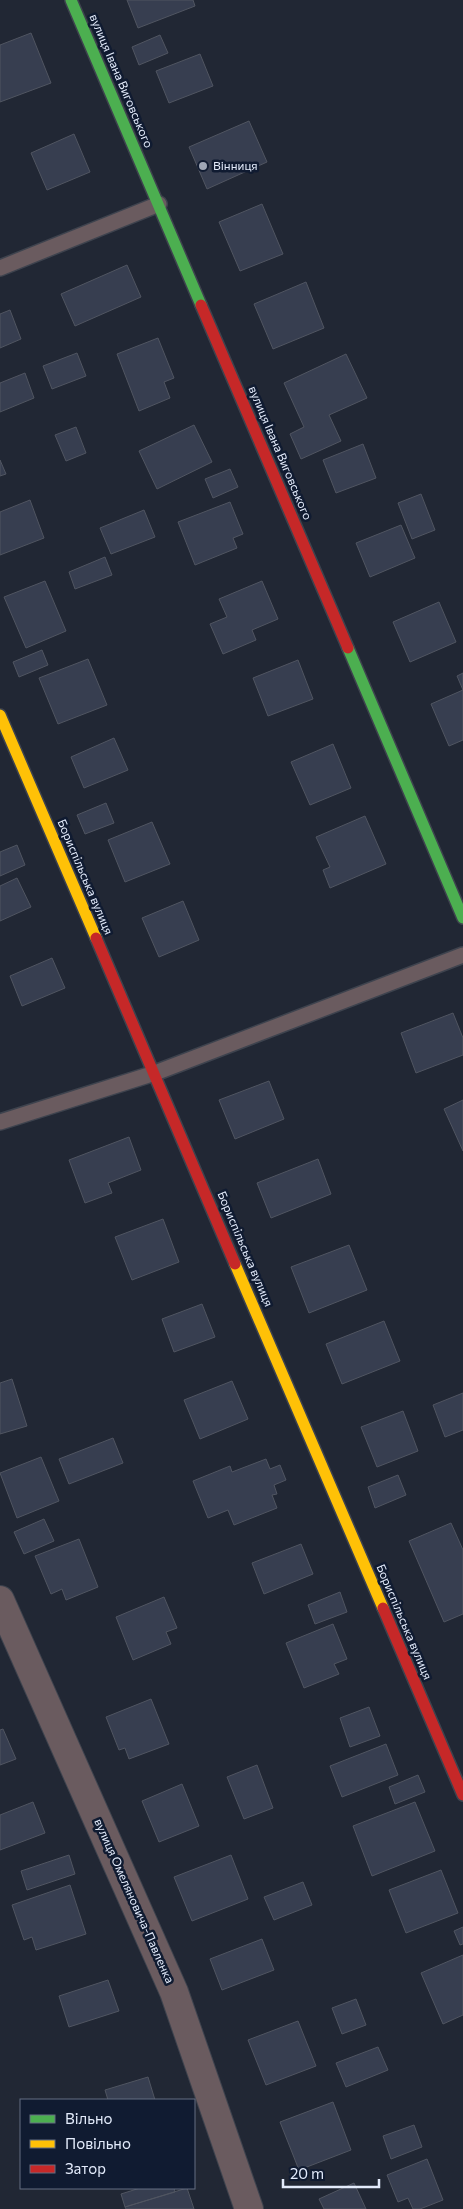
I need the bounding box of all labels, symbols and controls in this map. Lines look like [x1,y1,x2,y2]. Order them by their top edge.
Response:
street label: вулиця Івана Виговського [87,12,156,150]
place label: Вінниця [213,158,258,172]
marker: Вінниця [197,160,209,172]
street label: вулиця Івана Виговського [246,384,315,522]
street label: Бориспільська вулиця [55,817,117,936]
street label: Бориспільська вулиця [215,1189,277,1308]
street label: Бориспільська вулиця [374,1562,436,1681]
street label: вулиця Омеляновича-Павленка [92,1816,178,1985]
legend [20,2099,195,2189]
text: Вільно [65,2109,112,2127]
text: Повільно [65,2134,131,2152]
scale bar [283,2156,379,2188]
text: Затор [65,2159,106,2177]
text: 20 m [290,2164,324,2182]

